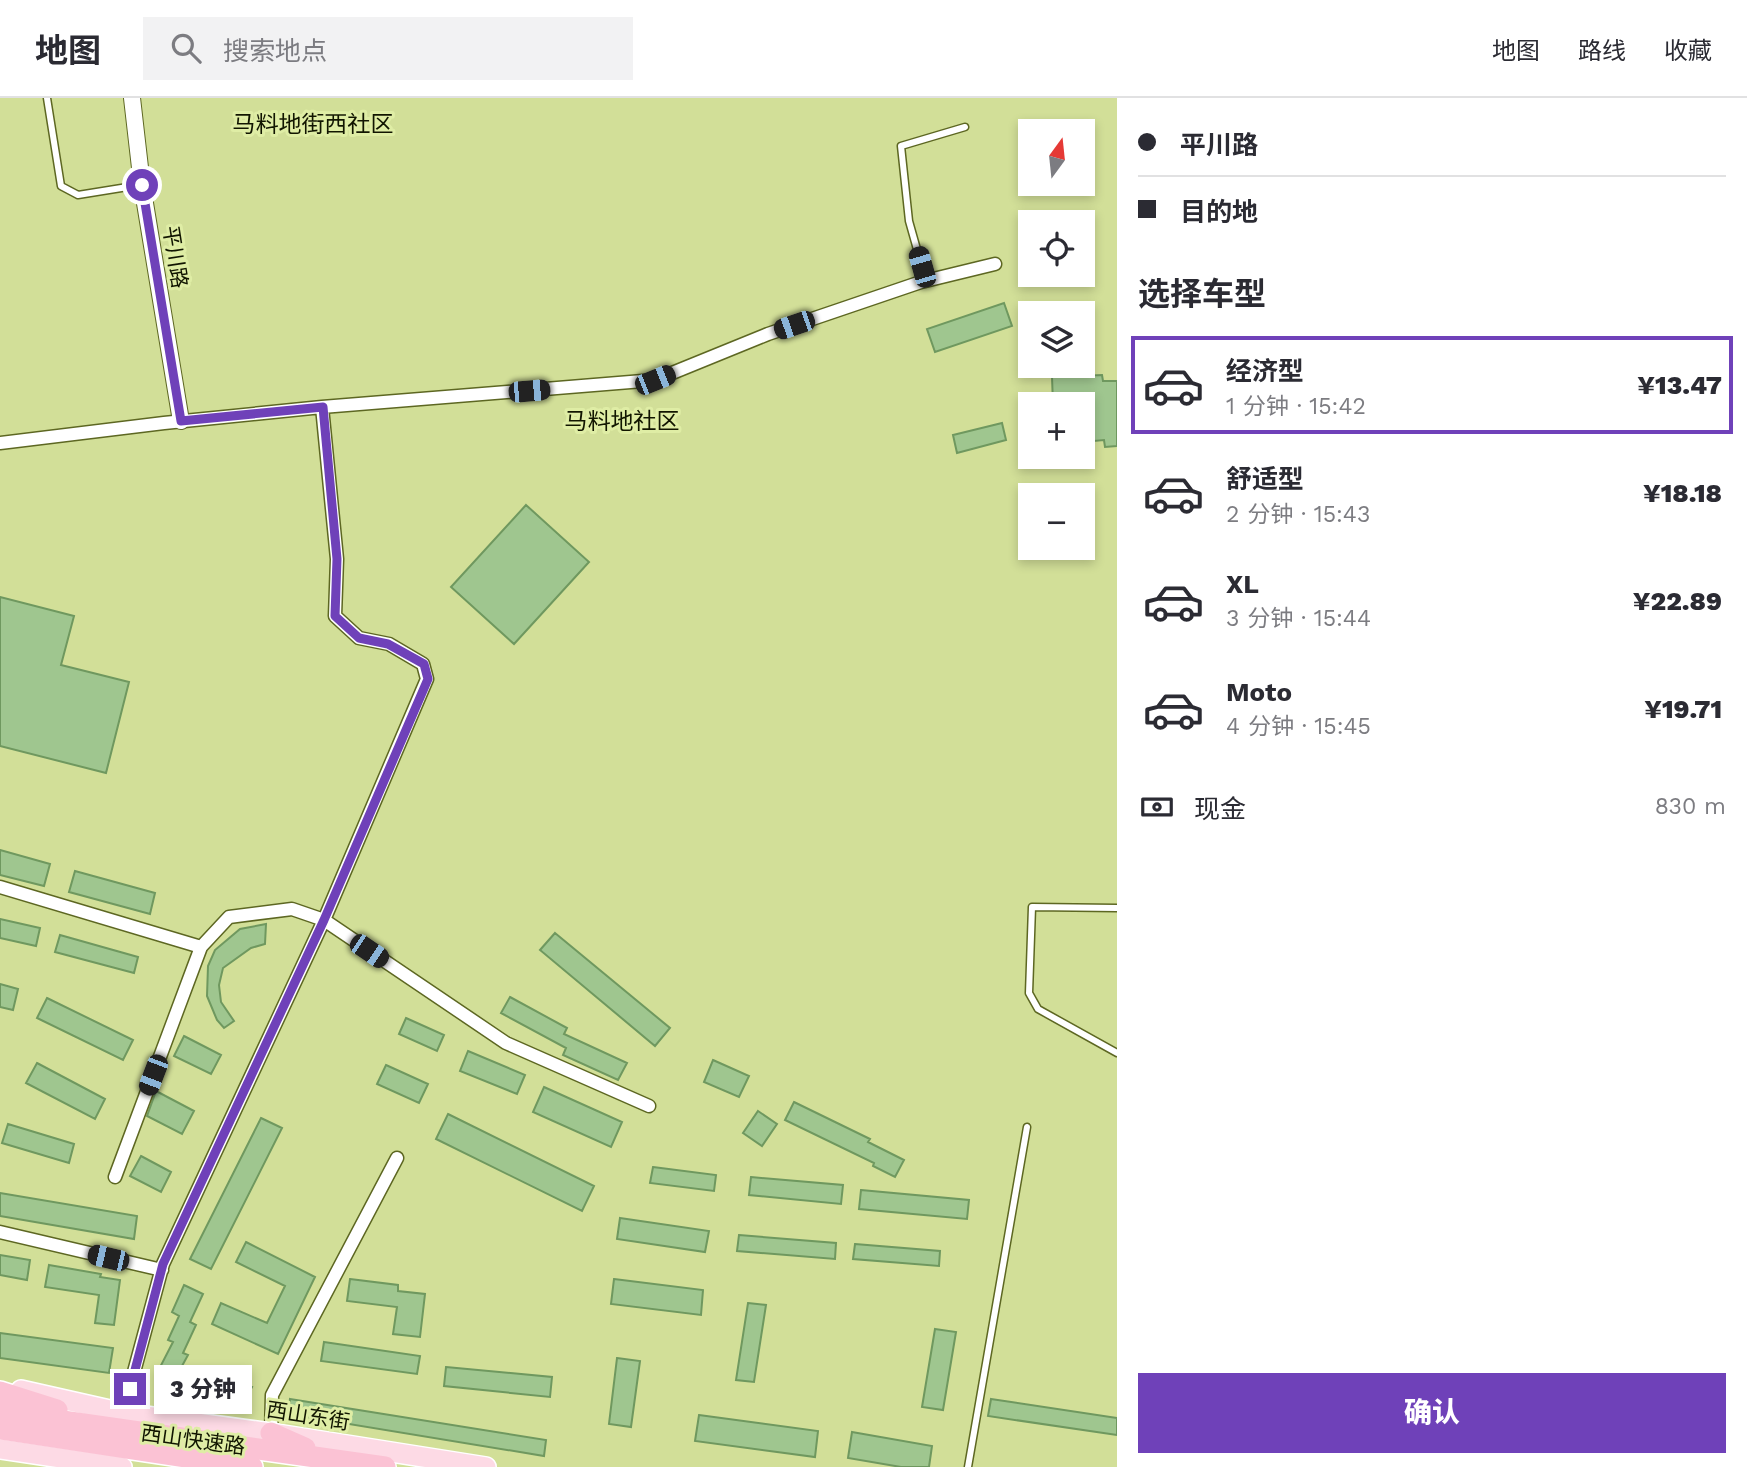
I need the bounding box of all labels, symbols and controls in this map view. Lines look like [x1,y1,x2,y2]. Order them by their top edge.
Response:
search box [143,17,633,80]
icon: search [167,29,205,67]
text: 地图 [35,31,101,70]
text: 搜索地点 [223,36,327,66]
text: 地图 [1492,37,1540,65]
text: 路线 [1578,37,1626,65]
text: 收藏 [1664,37,1712,65]
district label: 马料地街西社区 [233,111,394,138]
north arrow [1018,119,1096,196]
map controls [1018,119,1095,560]
text: 平川路 [1180,130,1258,160]
route start [126,169,158,201]
text: 目的地 [1180,197,1258,227]
button: locate [1018,210,1095,287]
street label: 平川路 [158,224,193,290]
car [907,244,938,290]
text: 选择车型 [1138,275,1266,313]
button: layers [1018,301,1095,378]
car [771,308,818,342]
icon: car [1142,354,1205,417]
text: 经济型 [1226,356,1304,386]
car [632,362,679,398]
text: ¥13.47 [1637,370,1722,400]
car [508,379,551,403]
button: + [1018,392,1095,469]
text: 1 分钟 · 15:42 [1226,393,1366,420]
district label: 马料地社区 [565,408,680,435]
icon: car [1142,462,1205,525]
text: 舒适型 [1226,464,1304,494]
text: ¥18.18 [1643,478,1722,508]
button: − [1018,483,1095,560]
text: 2 分钟 · 15:43 [1226,501,1370,528]
text: XL [1226,569,1259,599]
icon: car [1142,570,1205,633]
text: ¥22.89 [1633,586,1722,616]
text: 3 分钟 · 15:44 [1226,605,1371,632]
text: Moto [1226,677,1292,707]
icon: car [1142,678,1205,741]
text: ¥19.71 [1644,694,1722,724]
text: 4 分钟 · 15:45 [1226,713,1371,740]
icon: cash [1138,788,1176,826]
text: 830 m [1655,793,1726,820]
text: 现金 [1194,794,1246,824]
car [346,931,393,971]
car [136,1052,171,1098]
car [86,1243,131,1273]
callout: 3 分钟 [154,1364,252,1414]
route end [114,1373,146,1405]
button: 确认 [1138,1373,1726,1453]
text: 3 分钟 [170,1376,236,1403]
street label: 西山东街 [265,1397,352,1434]
street label: 西山快速路 [139,1420,247,1459]

